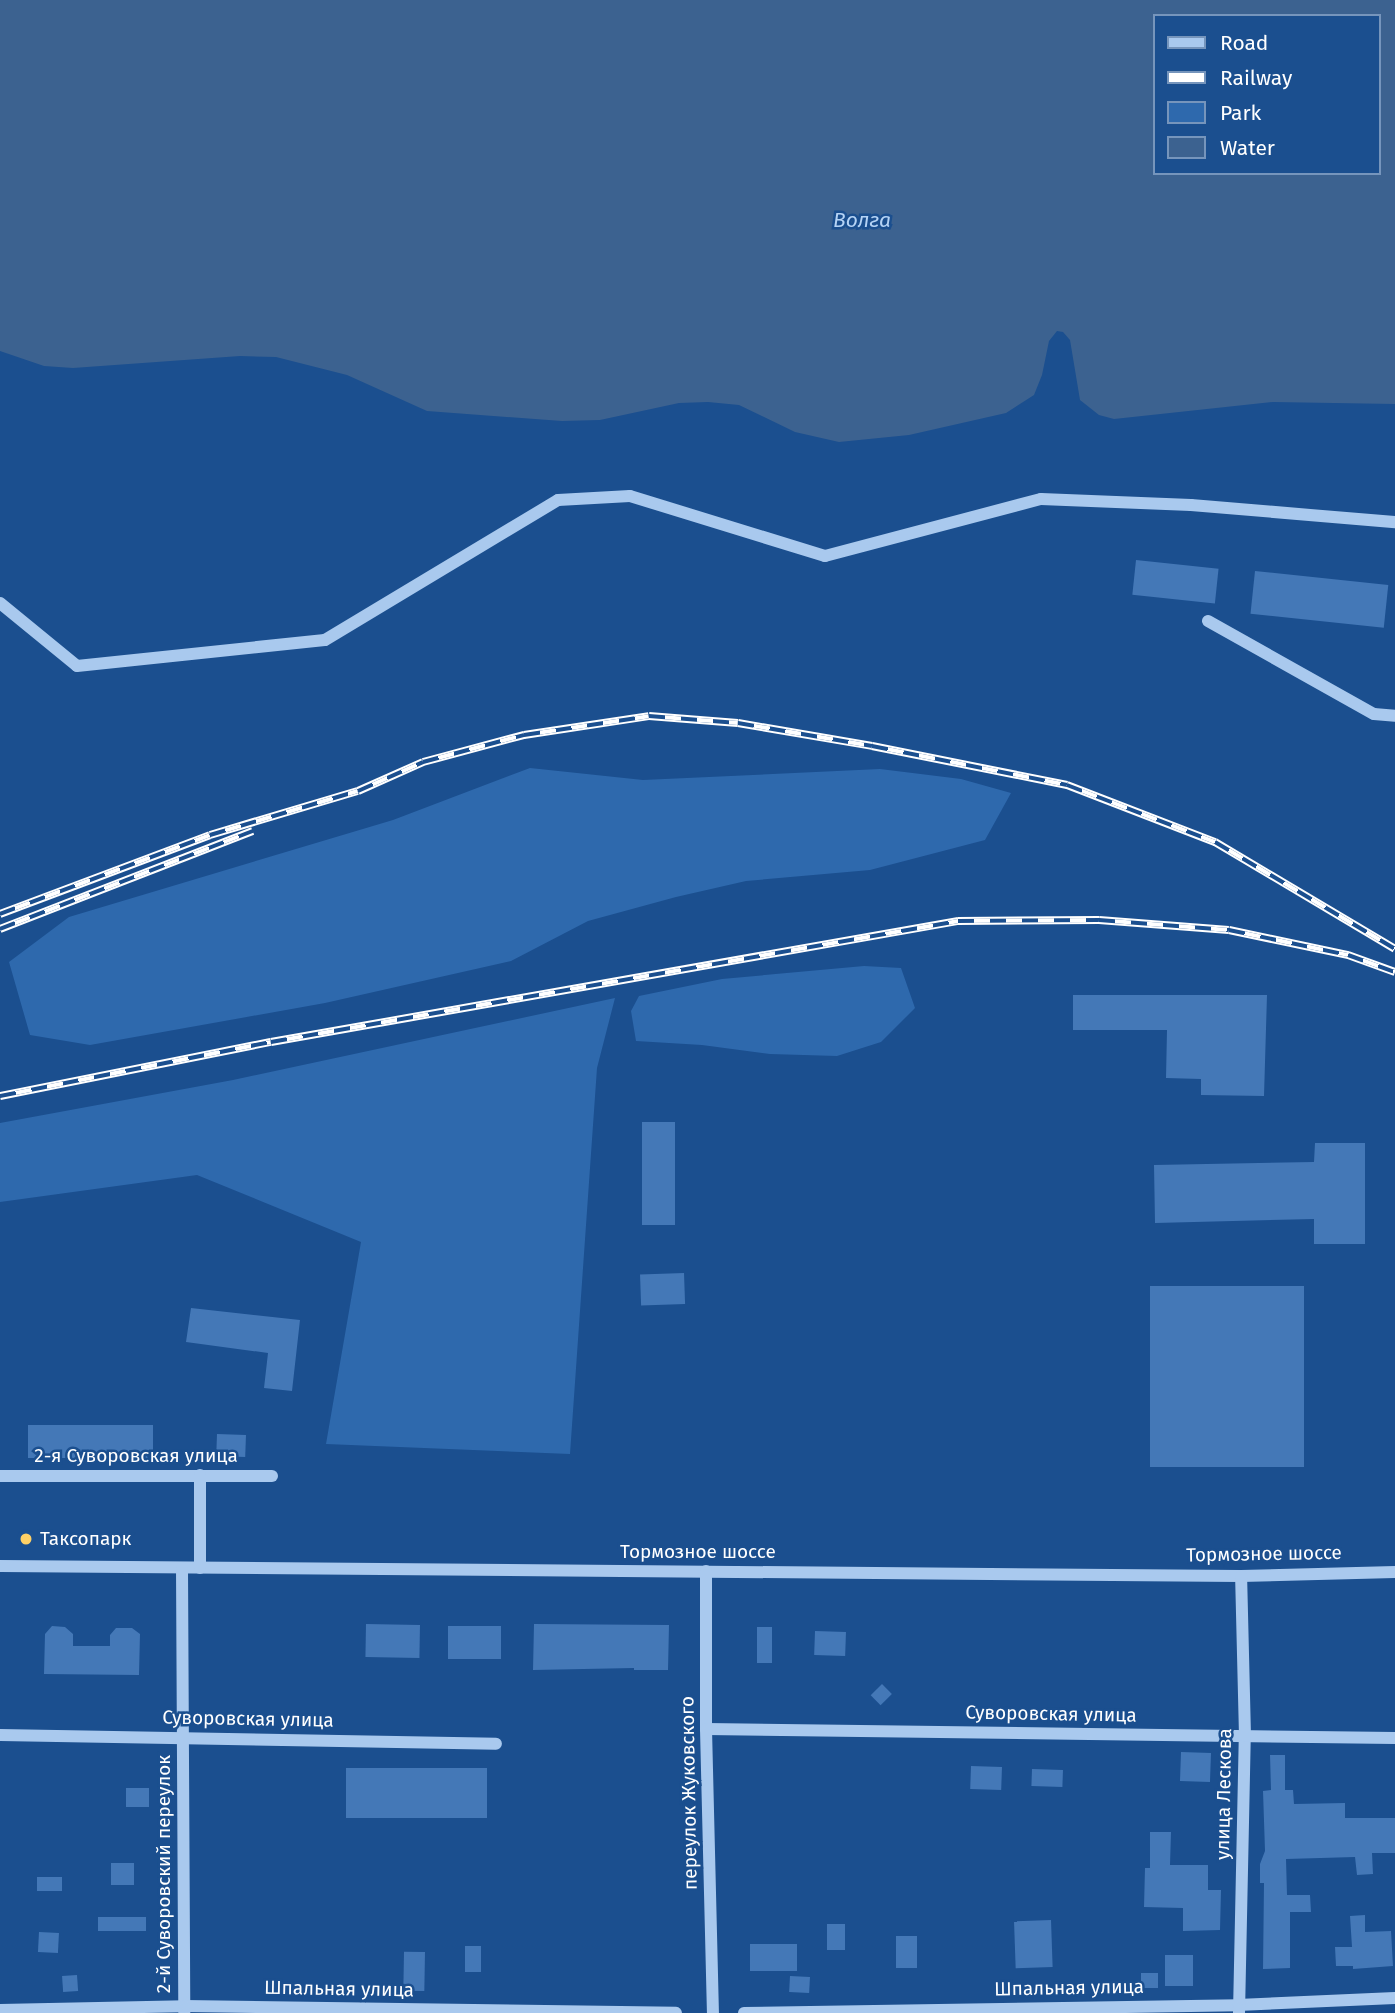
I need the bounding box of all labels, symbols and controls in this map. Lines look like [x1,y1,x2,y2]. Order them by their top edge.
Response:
legend [1154,14,1381,175]
text: Road [1220,30,1268,56]
text: Railway [1220,65,1292,91]
text: Park [1220,100,1261,126]
text: Water [1220,135,1275,161]
water label: Волга [833,207,891,233]
street label: 2-я Суворовская улица [34,1445,238,1467]
place label: Таксопарк [40,1528,131,1550]
marker: Таксопарк [18,1531,34,1547]
street label: Тормозное шоссе [620,1541,776,1563]
street label: Тормозное шоссе [1186,1541,1342,1567]
street label: переулок Жуковского [676,1696,702,1890]
street label: Суворовская улица [965,1701,1137,1727]
street label: Суворовская улица [162,1706,334,1732]
street label: улица Лескова [1211,1728,1237,1860]
street label: 2-й Суворовский переулок [153,1755,175,1993]
street label: Шпальная улица [994,1975,1144,2001]
street label: Шпальная улица [264,1976,414,2002]

